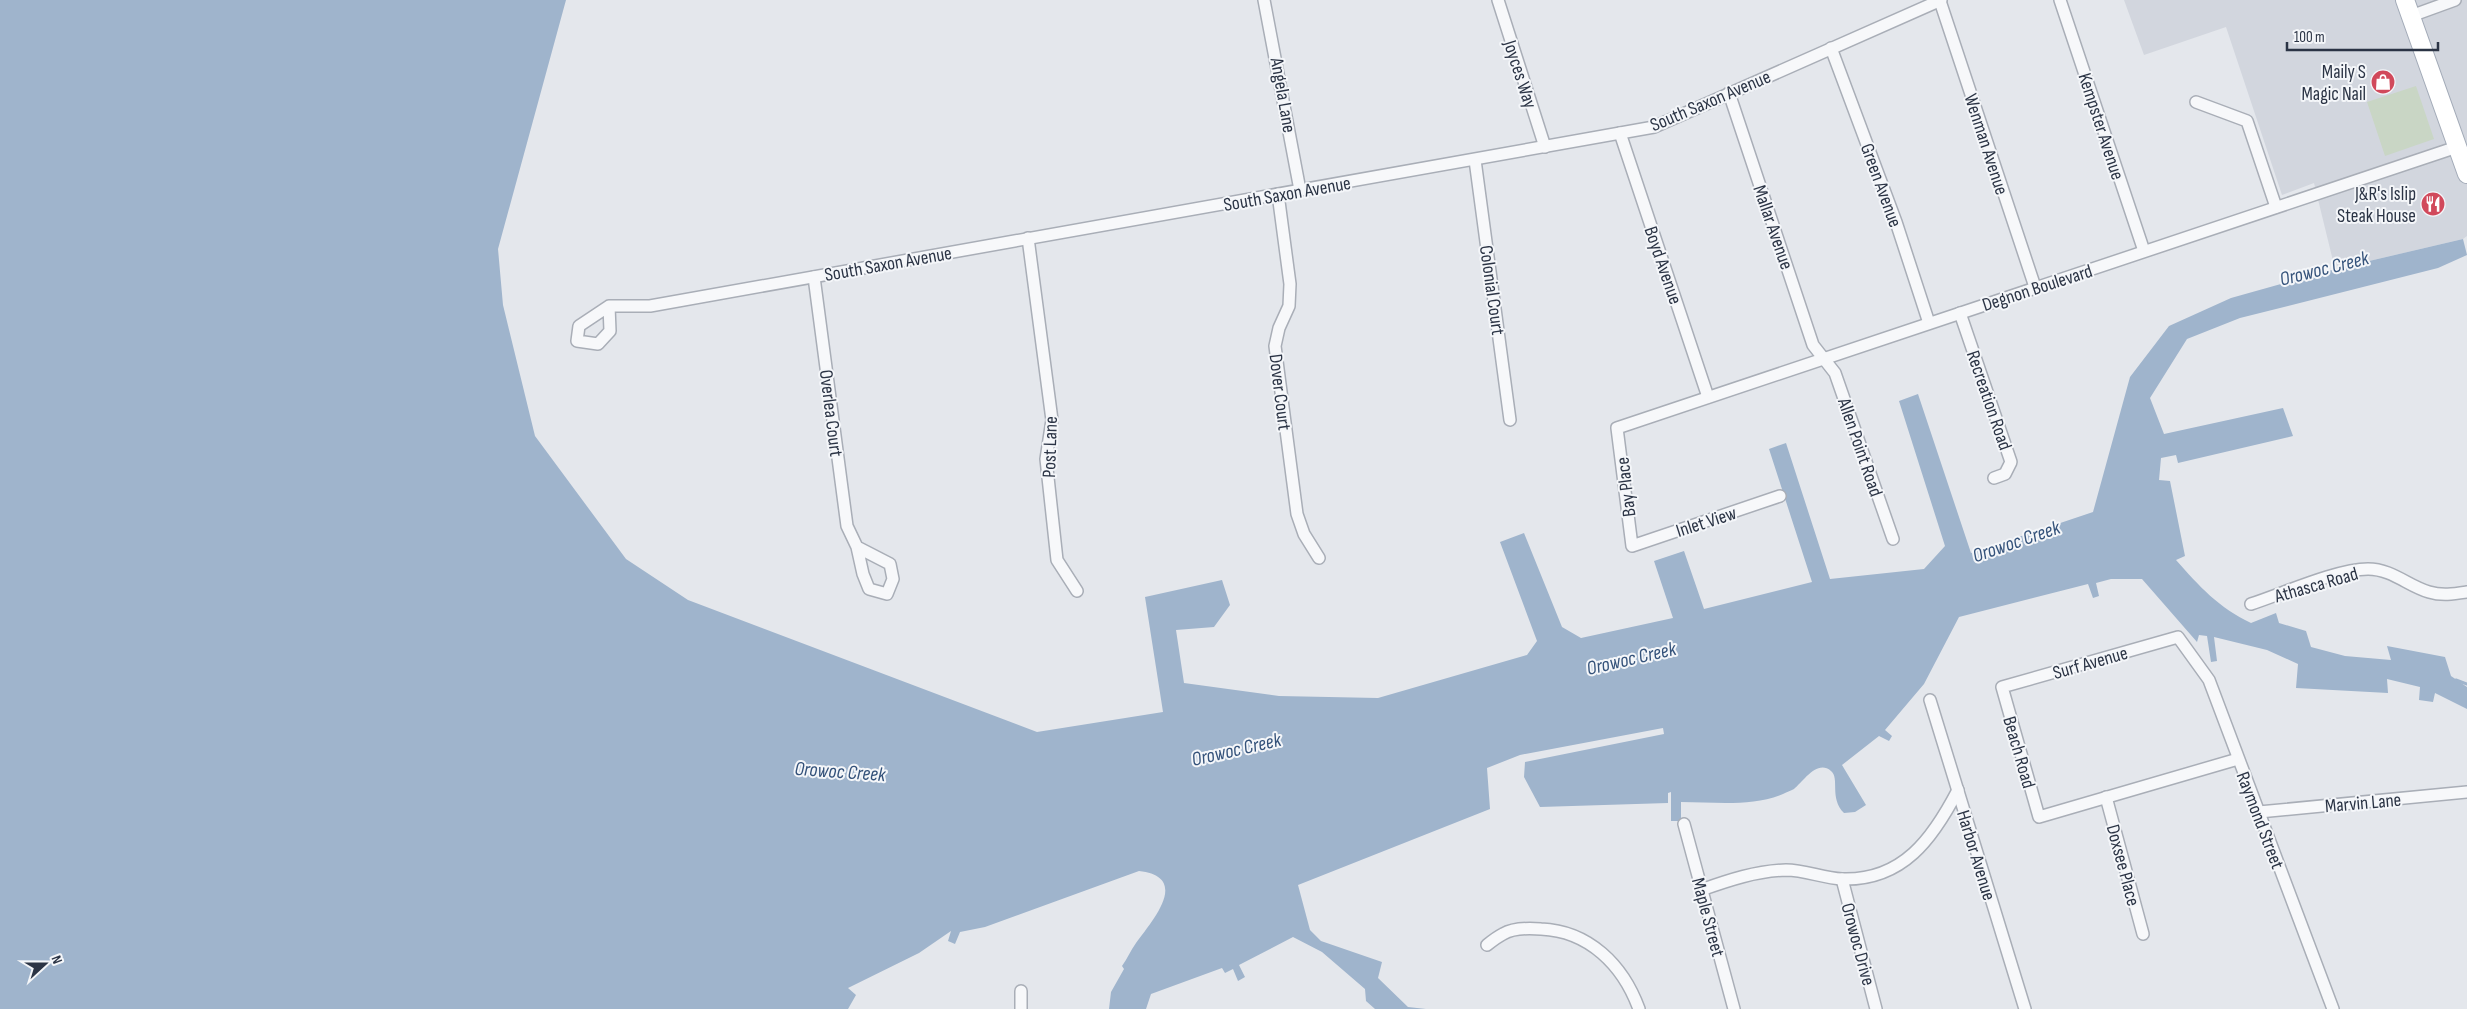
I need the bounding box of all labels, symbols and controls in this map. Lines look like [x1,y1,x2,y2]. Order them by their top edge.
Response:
scale bar [2287,20,2438,52]
text: 100 m [2294,28,2325,47]
street label: Joyces Way [1497,37,1542,112]
street label: Angela Lane [1264,55,1300,135]
place label: Maily S Magic Nail [2302,61,2366,106]
street label: South Saxon Avenue [1647,66,1774,137]
shop icon: Maily S Magic Nail [2370,69,2396,95]
street label: Kempster Avenue [2072,70,2129,183]
street label: Wenman Avenue [1958,91,2013,198]
street label: Green Avenue [1855,140,1906,231]
street label: South Saxon Avenue [1222,172,1353,217]
street label: Mallar Avenue [1747,182,1798,273]
place label: J&R's Islip Steak House [2337,183,2416,228]
restaurant icon: J&R's Islip Steak House [2420,191,2446,217]
street label: Boyd Avenue [1639,224,1687,307]
street label: South Saxon Avenue [823,242,954,287]
street label: Colonial Court [1474,244,1509,337]
water label: Orowoc Creek [2277,246,2372,292]
street label: Degnon Boulevard [1979,260,2095,317]
street label: Recreation Road [1961,348,2016,453]
street label: Dover Court [1263,353,1296,432]
street label: Overlea Court [814,368,847,458]
street label: Allen Point Road [1832,394,1887,500]
street label: Post Lane [1038,416,1063,478]
street label: Bay Place [1611,456,1642,518]
street label: Inlet View [1673,502,1740,543]
water label: Orowoc Creek [1969,516,2064,568]
street label: Athasca Road [2271,563,2361,609]
water label: Orowoc Creek [1584,637,1679,681]
street label: Surf Avenue [2050,642,2130,685]
street label: Beach Road [1997,714,2040,791]
water label: Orowoc Creek [1189,728,1284,772]
water label: Orowoc Creek [794,757,887,787]
street label: Raymond Street [2231,769,2289,873]
street label: Marvin Lane [2324,789,2402,818]
street label: Harbor Avenue [1951,808,2000,903]
street label: Doxsee Place [2101,822,2144,909]
street label: Maple Street [1686,875,1729,960]
street label: Orowoc Drive [1835,901,1880,988]
north arrow [20,939,70,989]
text: N [47,953,66,966]

